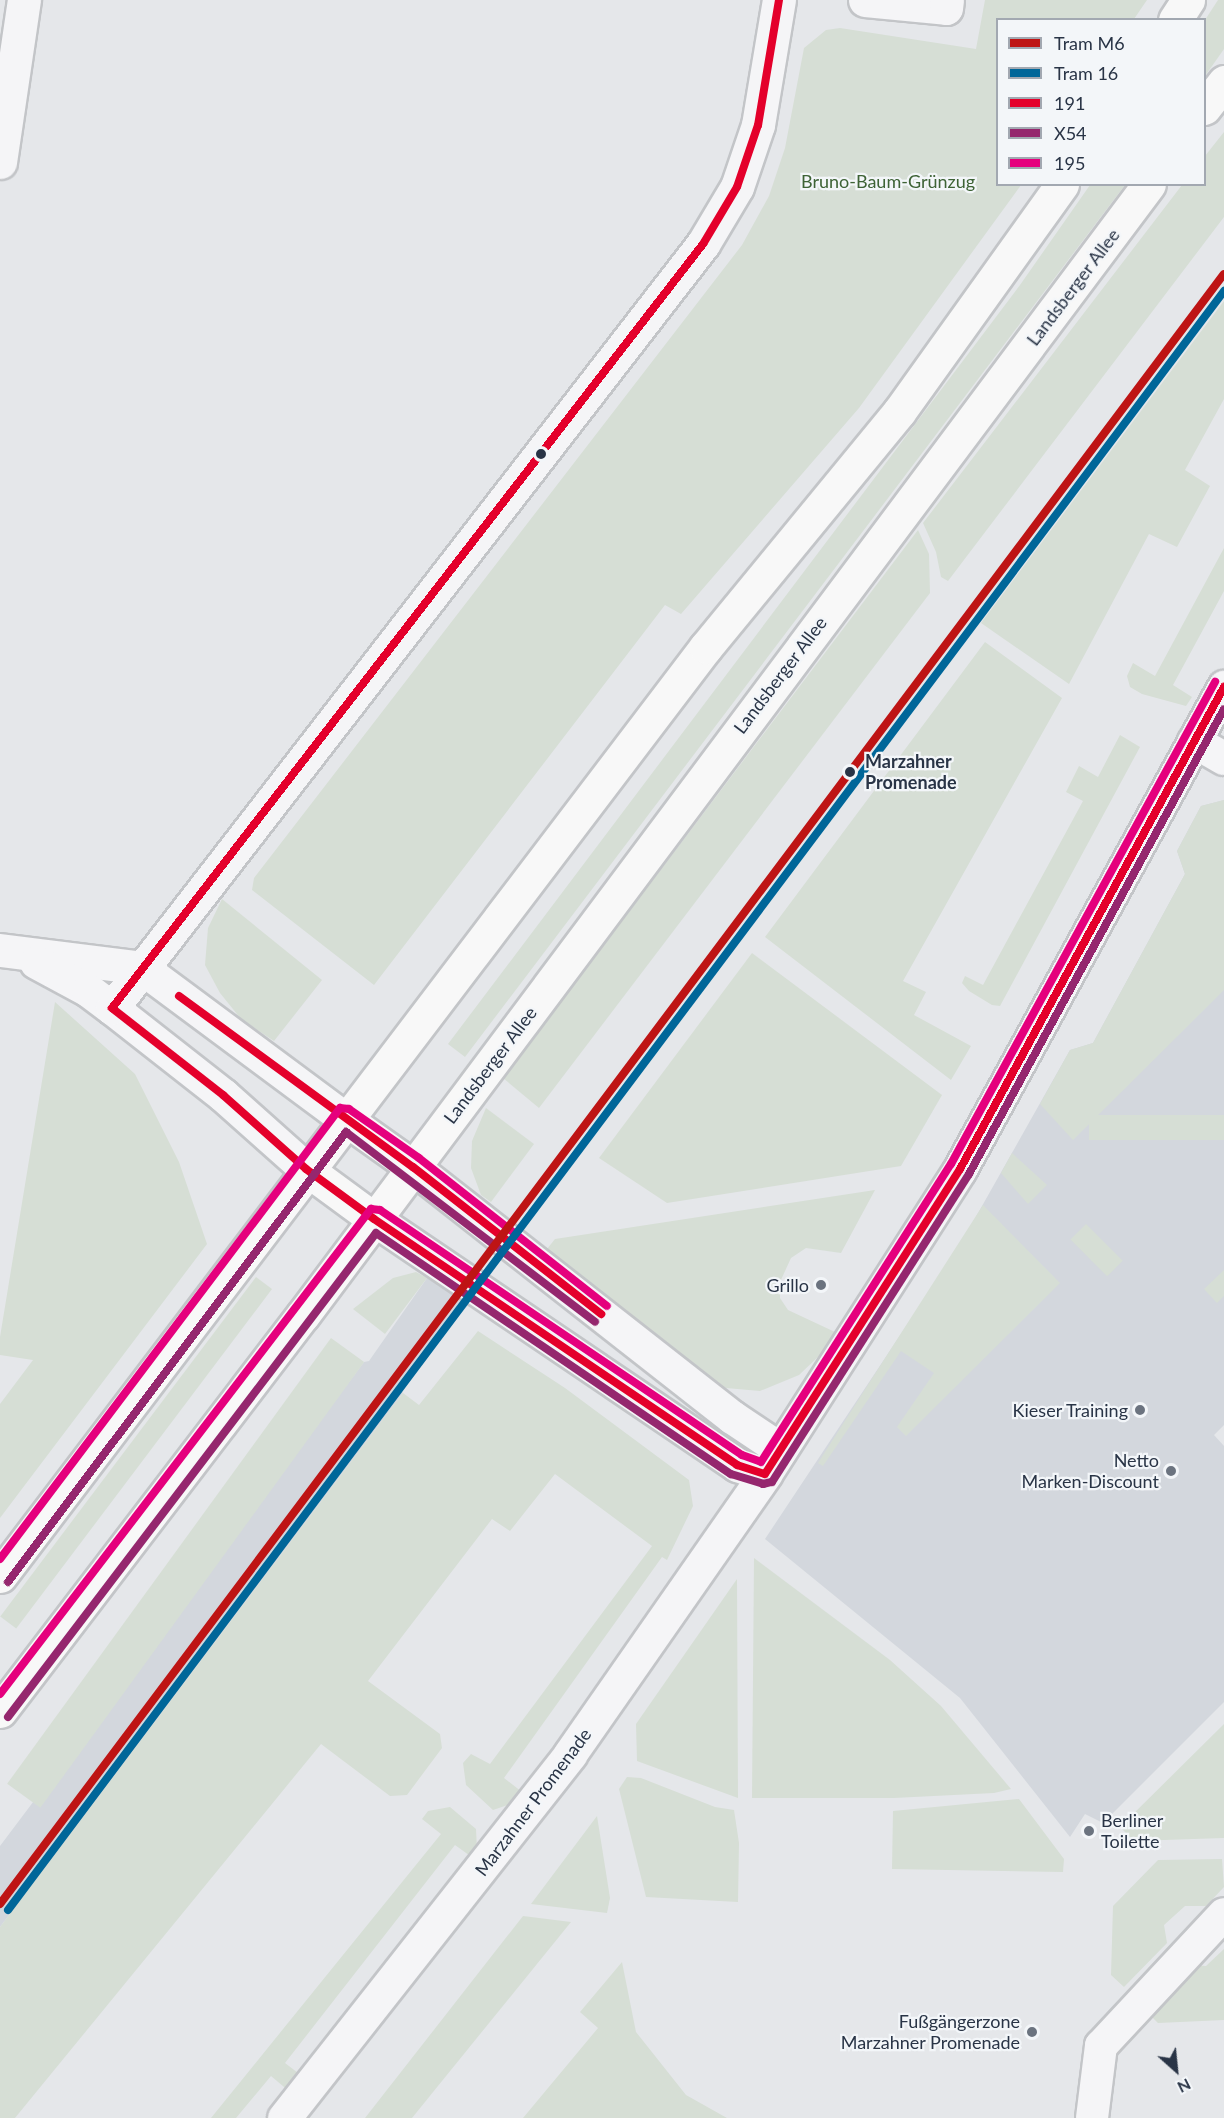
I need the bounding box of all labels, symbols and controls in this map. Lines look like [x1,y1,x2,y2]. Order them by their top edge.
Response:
legend [996,18,1206,186]
text: Tram M6 [1054,32,1125,54]
text: Tram 16 [1054,62,1118,84]
text: 191 [1054,92,1085,114]
text: X54 [1054,122,1087,144]
text: 195 [1054,152,1085,174]
park label: Bruno-Baum-Grünzug [801,170,975,192]
street label: Landsberger Allee [1022,224,1124,350]
unlabelled marker [535,448,547,460]
street label: Landsberger Allee [729,612,831,738]
place label: Marzahner Promenade [865,751,957,794]
marker: Marzahner Promenade [840,762,860,782]
street label: Landsberger Allee [439,1002,541,1128]
place label: Grillo [766,1274,809,1296]
marker: Grillo [814,1278,828,1292]
place label: Kieser Training [1012,1399,1128,1421]
marker: Kieser Training [1133,1403,1147,1417]
place label: Netto Marken-Discount [1022,1450,1159,1492]
marker: Netto Marken-Discount [1164,1464,1178,1478]
street label: Marzahner Promenade [470,1724,596,1880]
place label: Berliner Toilette [1101,1810,1163,1852]
marker: Berliner Toilette [1082,1824,1096,1838]
place label: Fußgängerzone Marzahner Promenade [840,2011,1020,2054]
marker: Fußgängerzone Marzahner Promenade [1025,2025,1039,2039]
north arrow [1146,2040,1206,2100]
text: N [1175,2075,1194,2098]

